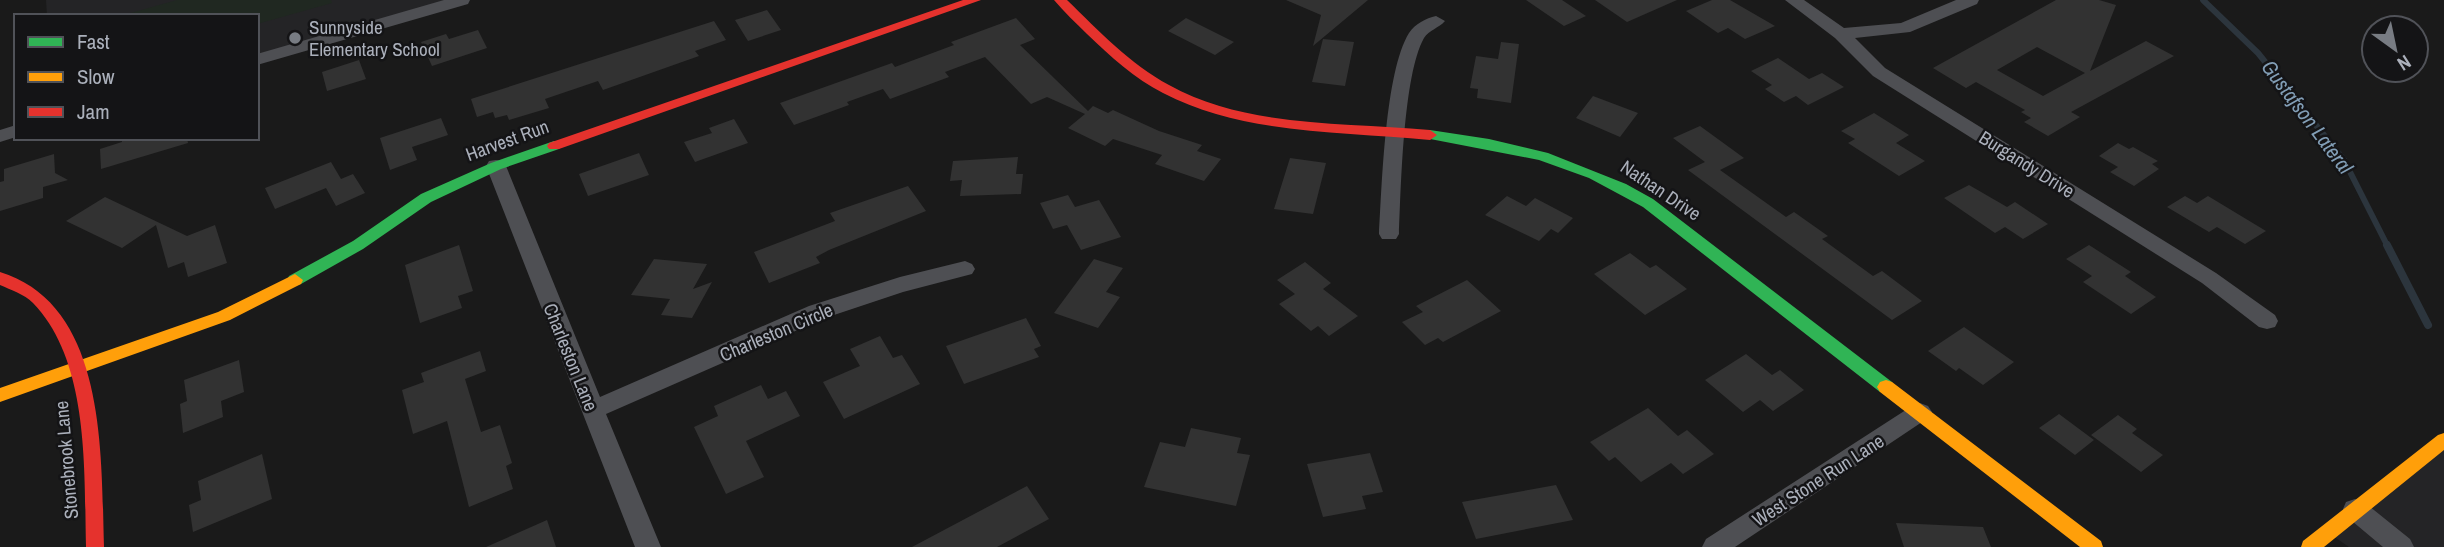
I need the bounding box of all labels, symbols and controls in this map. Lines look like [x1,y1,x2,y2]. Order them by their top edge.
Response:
legend [14,14,259,140]
place label: Sunnyside Elementary School [309,14,440,62]
north arrow [2360,14,2430,84]
text: Fast [77,27,110,56]
marker: Sunnyside Elementary School [287,30,303,46]
text: N [2392,49,2416,77]
water label: Gustafson Lateral [2255,54,2361,181]
text: Slow [77,62,115,91]
text: Jam [77,97,110,126]
street label: Harvest Run [462,113,552,167]
street label: Burgandy Drive [1974,124,2080,204]
street label: Nathan Drive [1616,154,1706,226]
street label: Charleston Circle [716,297,836,367]
street label: Charleston Lane [538,299,604,415]
street label: Stonebrook Lane [48,400,84,520]
street label: West Stone Run Lane [1747,428,1889,532]

